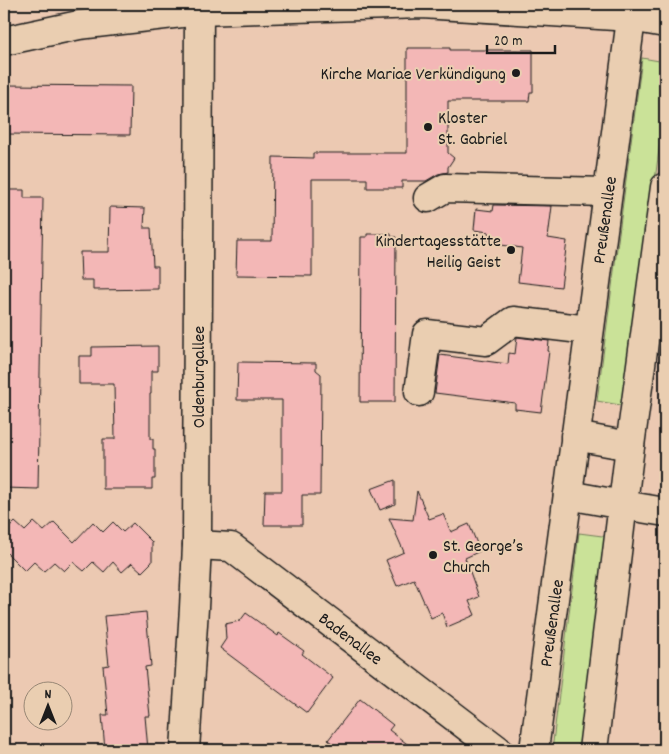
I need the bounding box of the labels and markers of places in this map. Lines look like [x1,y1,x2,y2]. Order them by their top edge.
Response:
place label: Kirche Mariae Verkündigung [320,63,506,88]
marker: Kirche Mariae Verkündigung [510,67,522,79]
place label: Kloster St. Gabriel [438,107,508,153]
marker: Kloster St. Gabriel [422,121,434,133]
place label: Kindertagesstätte Heilig Geist [375,230,501,276]
marker: Kindertagesstätte Heilig Geist [505,244,517,256]
place label: St. George’s Church [443,535,523,581]
marker: St. George’s Church [427,549,439,561]

